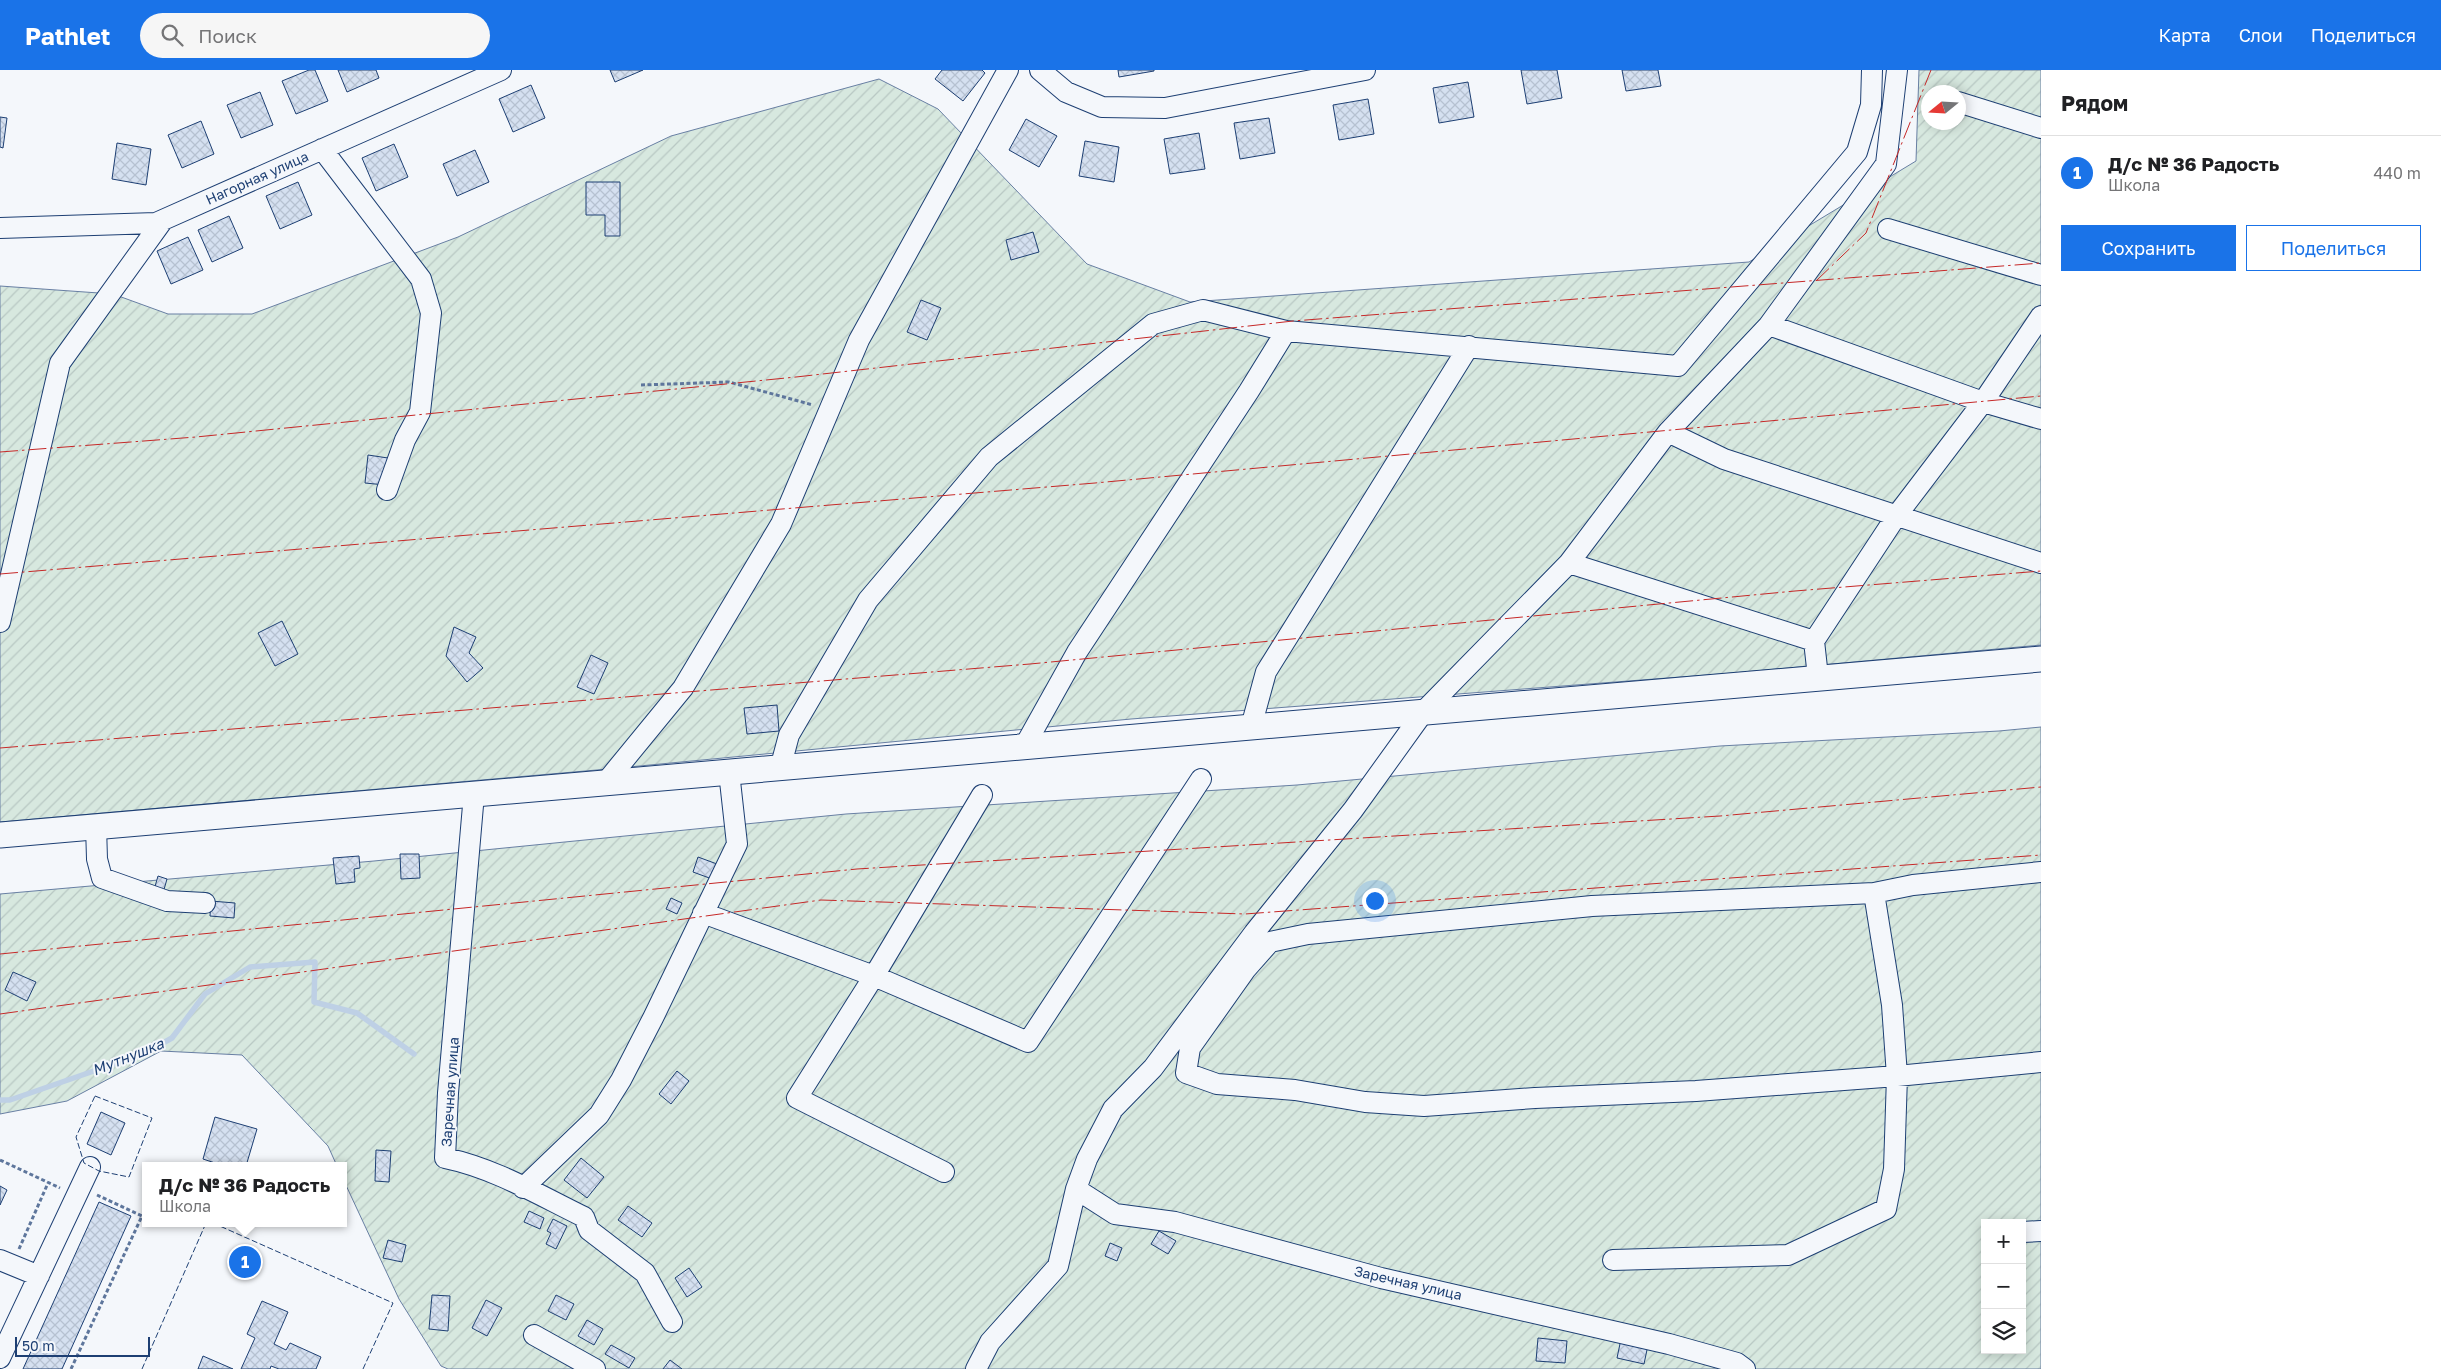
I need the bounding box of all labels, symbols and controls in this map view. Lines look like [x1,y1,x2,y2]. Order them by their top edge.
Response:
search box [140,13,490,58]
text: Pathlet [25,21,110,50]
icon: search [158,21,186,49]
text: Поиск [198,24,257,47]
text: Карта [2159,24,2211,46]
text: Слои [2239,24,2283,46]
text: Поделиться [2311,24,2416,46]
north arrow [1921,85,1966,130]
text: Рядом [2061,90,2128,116]
street label: Нагорная улица [203,147,311,208]
text: Д/с № 36 Радость [2108,152,2279,175]
text: 1 [2073,163,2081,183]
text: 440 m [2373,163,2421,183]
text: Школа [2108,175,2160,195]
button: Сохранить [2061,225,2236,271]
button: Поделиться [2246,225,2421,271]
your location [1362,888,1388,914]
water label: Мутнушка [89,1033,167,1080]
street label: Заречная улица [437,1036,462,1148]
popup [142,1162,347,1227]
text: Д/с № 36 Радость [159,1173,330,1196]
text: Школа [159,1196,211,1216]
map controls [1981,1219,2026,1354]
button: + [1981,1219,2026,1264]
pin: 1 [229,1243,261,1281]
street label: Заречная улица [1352,1262,1464,1303]
button: − [1981,1264,2026,1309]
button: layers [1981,1309,2026,1354]
scale bar [15,1334,150,1357]
text: 50 m [22,1337,55,1354]

